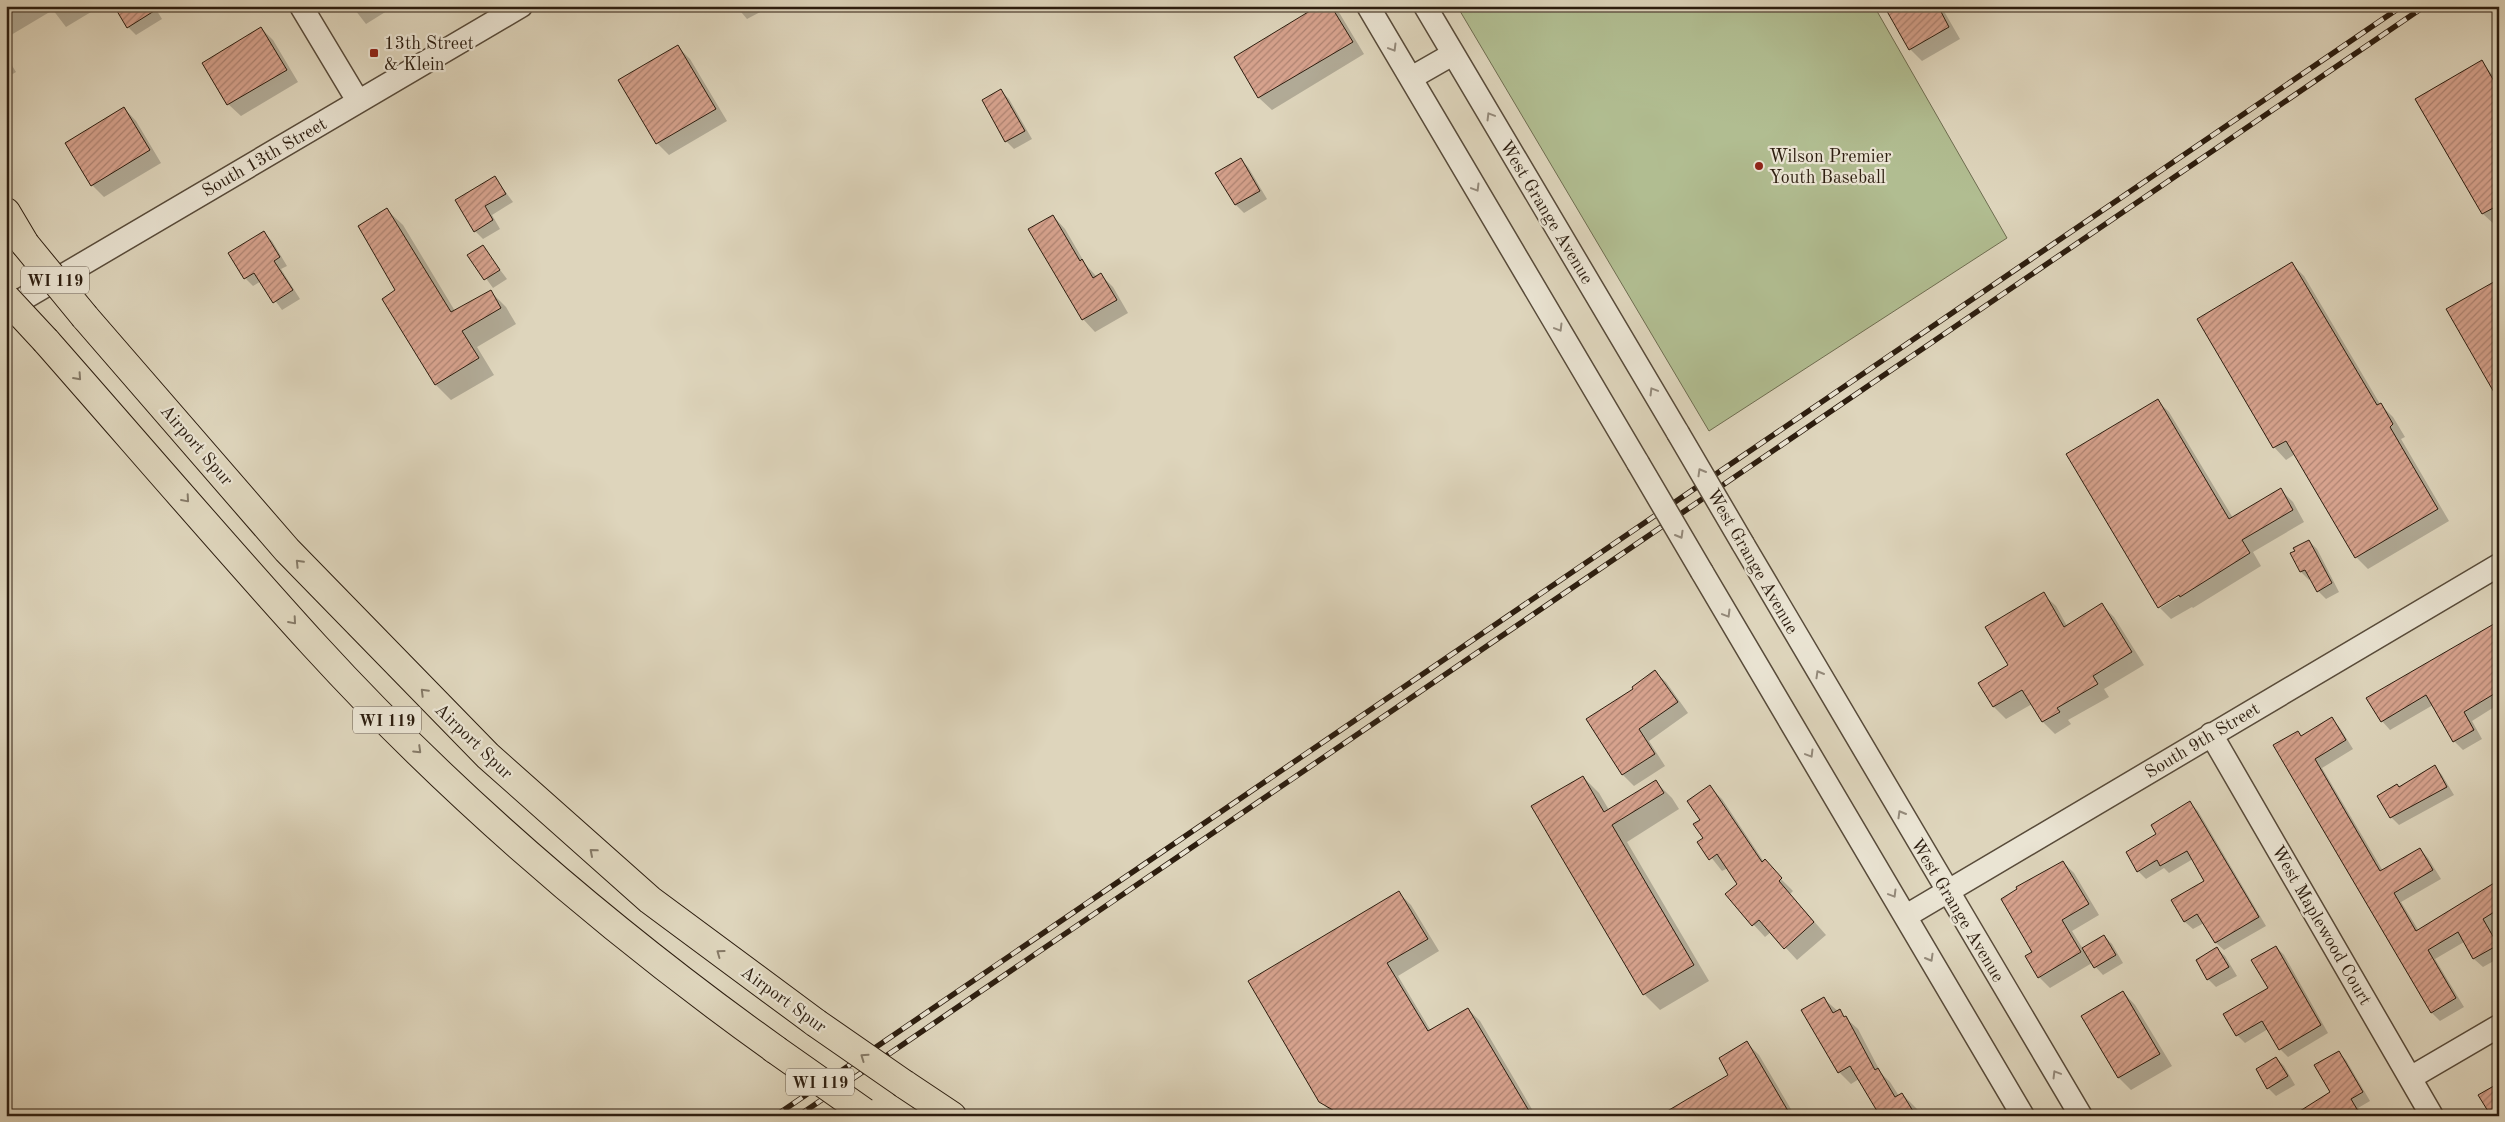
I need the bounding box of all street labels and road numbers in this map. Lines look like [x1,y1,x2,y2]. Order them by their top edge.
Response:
street label: South 13th Street [199,115,330,201]
street label: West Grange Avenue [1496,138,1596,287]
road number: WI 119 [21,266,89,294]
street label: Airport Spur [157,402,236,490]
street label: West Grange Avenue [1703,486,1801,637]
street label: Airport Spur [431,700,516,784]
street label: South 9th Street [2142,700,2263,782]
road number: WI 119 [353,706,421,734]
street label: West Grange Avenue [1907,836,2007,985]
street label: West Maplewood Court [2268,843,2374,1008]
street label: Airport Spur [737,963,830,1037]
road number: WI 119 [786,1068,854,1096]

